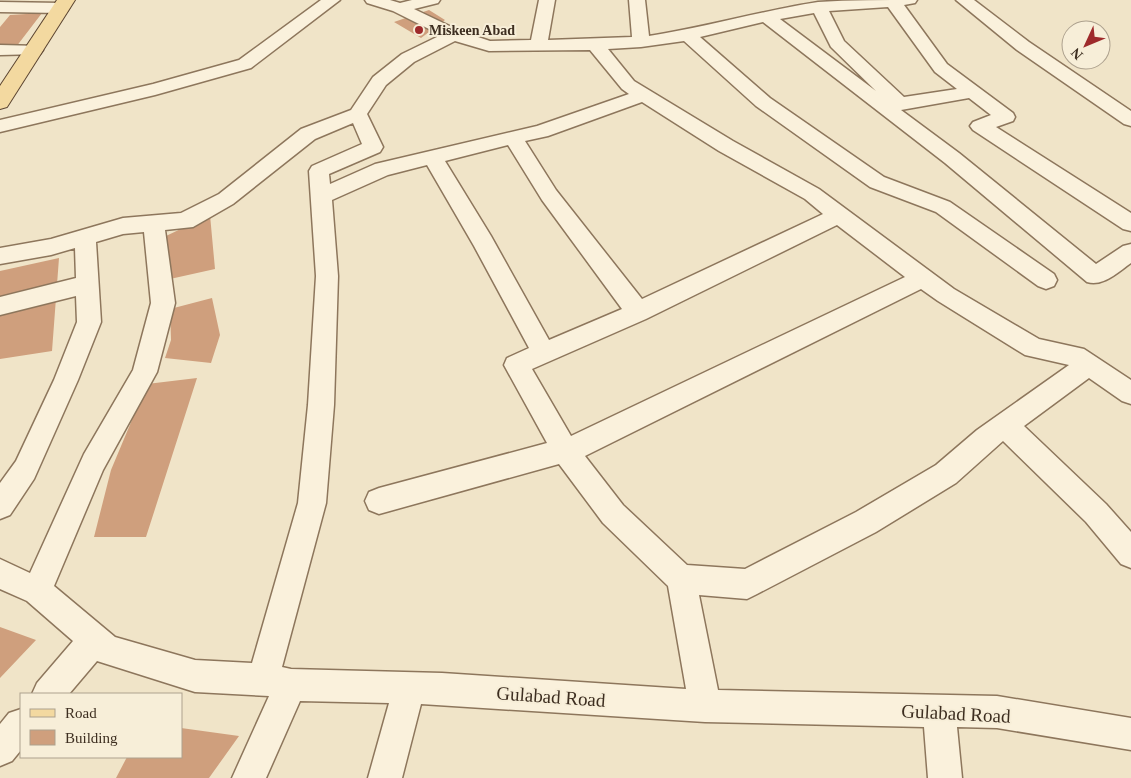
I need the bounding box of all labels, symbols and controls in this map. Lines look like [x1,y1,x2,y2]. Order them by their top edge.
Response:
north arrow [1061,20,1111,70]
place label: Miskeen Abad [429,23,515,38]
marker: Miskeen Abad [413,24,425,36]
text: N [1068,45,1086,63]
street label: Gulabad Road [496,682,607,711]
legend [20,693,182,758]
street label: Gulabad Road [901,700,1012,727]
text: Road [65,705,97,721]
text: Building [65,730,118,746]

